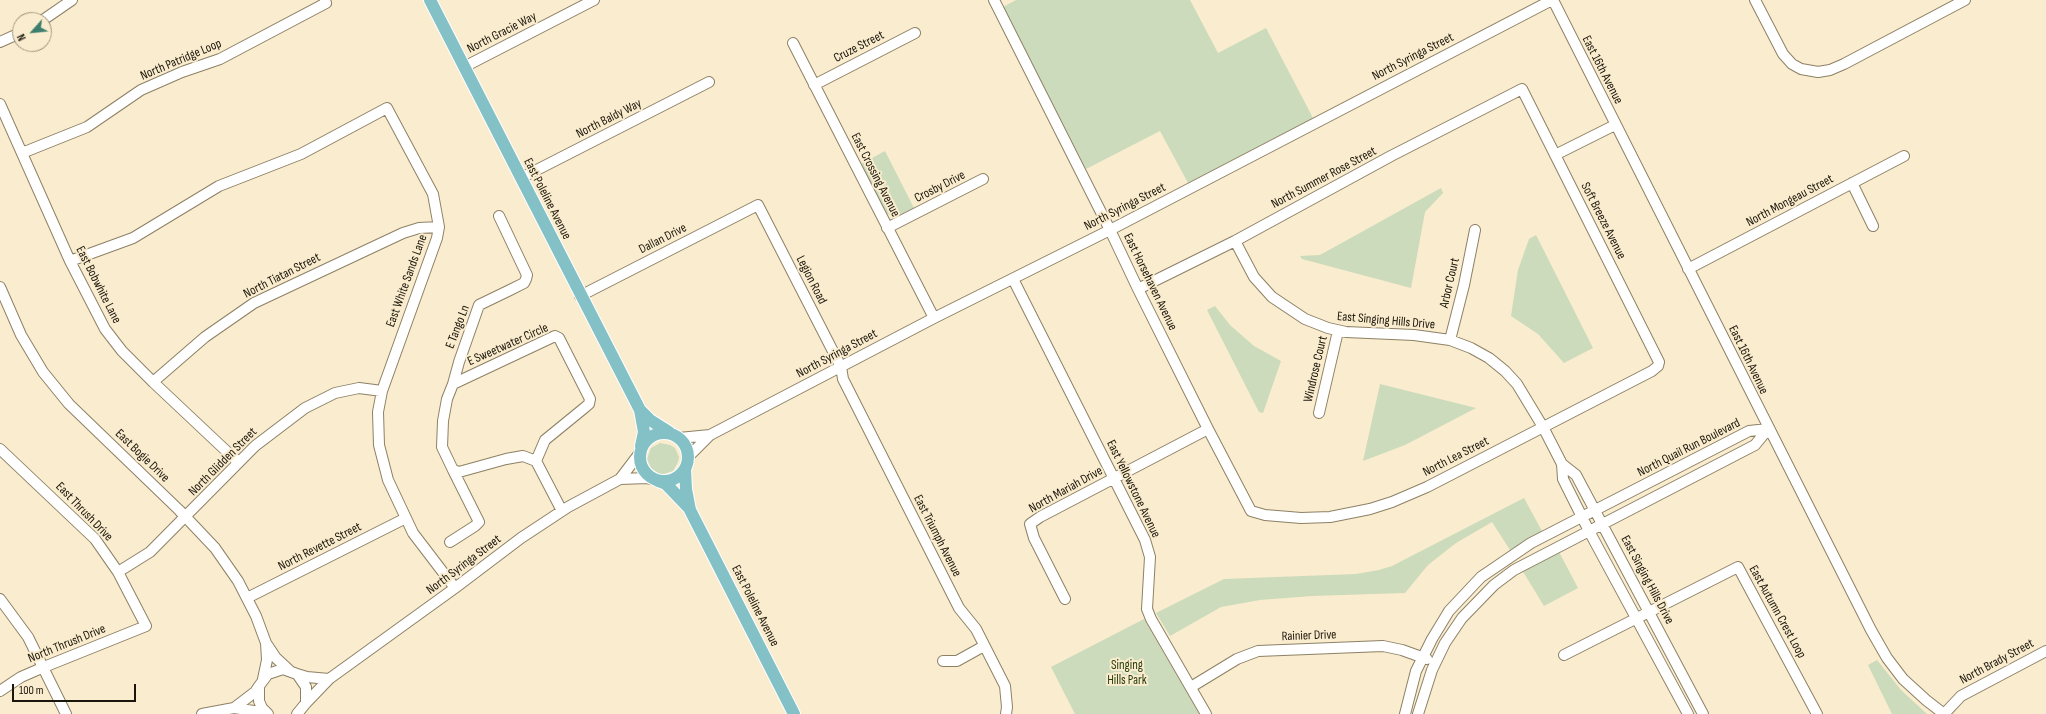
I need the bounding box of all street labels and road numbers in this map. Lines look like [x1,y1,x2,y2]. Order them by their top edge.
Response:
street label: North Gracie Way [465,9,539,57]
street label: Cruze Street [831,28,887,66]
street label: North Syringa Street [1370,30,1456,84]
street label: East 16th Avenue [1578,33,1626,107]
street label: North Patridge Loop [138,36,224,84]
street label: North Baldy Way [574,96,644,142]
street label: East Crossing Avenue [847,130,903,220]
street label: North Summer Rose Street [1269,144,1379,212]
street label: East Poleline Avenue [520,156,574,242]
street label: Crosby Drive [912,168,968,206]
street label: North Mongeau Street [1744,171,1836,231]
street label: North Syringa Street [1082,180,1168,234]
street label: Soft Breeze Avenue [1577,180,1629,262]
street label: Dallan Drive [637,220,689,258]
street label: East Horsehaven Avenue [1120,231,1180,333]
street label: East White Sands Lane [383,233,431,329]
street label: East Bobwhite Lane [72,244,124,326]
street label: North Tiatan Street [241,250,323,302]
street label: Legion Road [792,253,830,307]
street label: Arbor Court [1437,256,1463,310]
street label: E Tango Ln [443,303,473,351]
street label: East Singing Hills Drive [1336,309,1436,333]
street label: E Sweetwater Circle [465,320,551,370]
street label: East 16th Avenue [1725,323,1771,397]
street label: North Syringa Street [794,326,880,382]
street label: Windrose Court [1301,334,1331,404]
street label: North Quail Run Boulevard [1635,415,1743,481]
street label: North Glidden Street [186,425,260,499]
street label: East Bogie Drive [112,426,172,486]
street label: North Lea Street [1420,434,1492,480]
street label: East Yellowstone Avenue [1103,438,1163,540]
street label: North Mariah Drive [1026,463,1106,517]
street label: East Thrush Drive [52,479,116,545]
street label: East Triumph Avenue [910,492,964,580]
street label: North Revette Street [276,519,364,575]
street label: North Syringa Street [424,532,504,598]
street label: East Singing Hills Drive [1617,533,1677,627]
street label: East Poleline Avenue [728,563,782,649]
street label: East Autumn Crest Loop [1745,563,1809,661]
street label: North Thrush Drive [26,621,108,667]
street label: Rainier Drive [1281,627,1337,645]
street label: North Brady Street [1957,636,2037,688]

